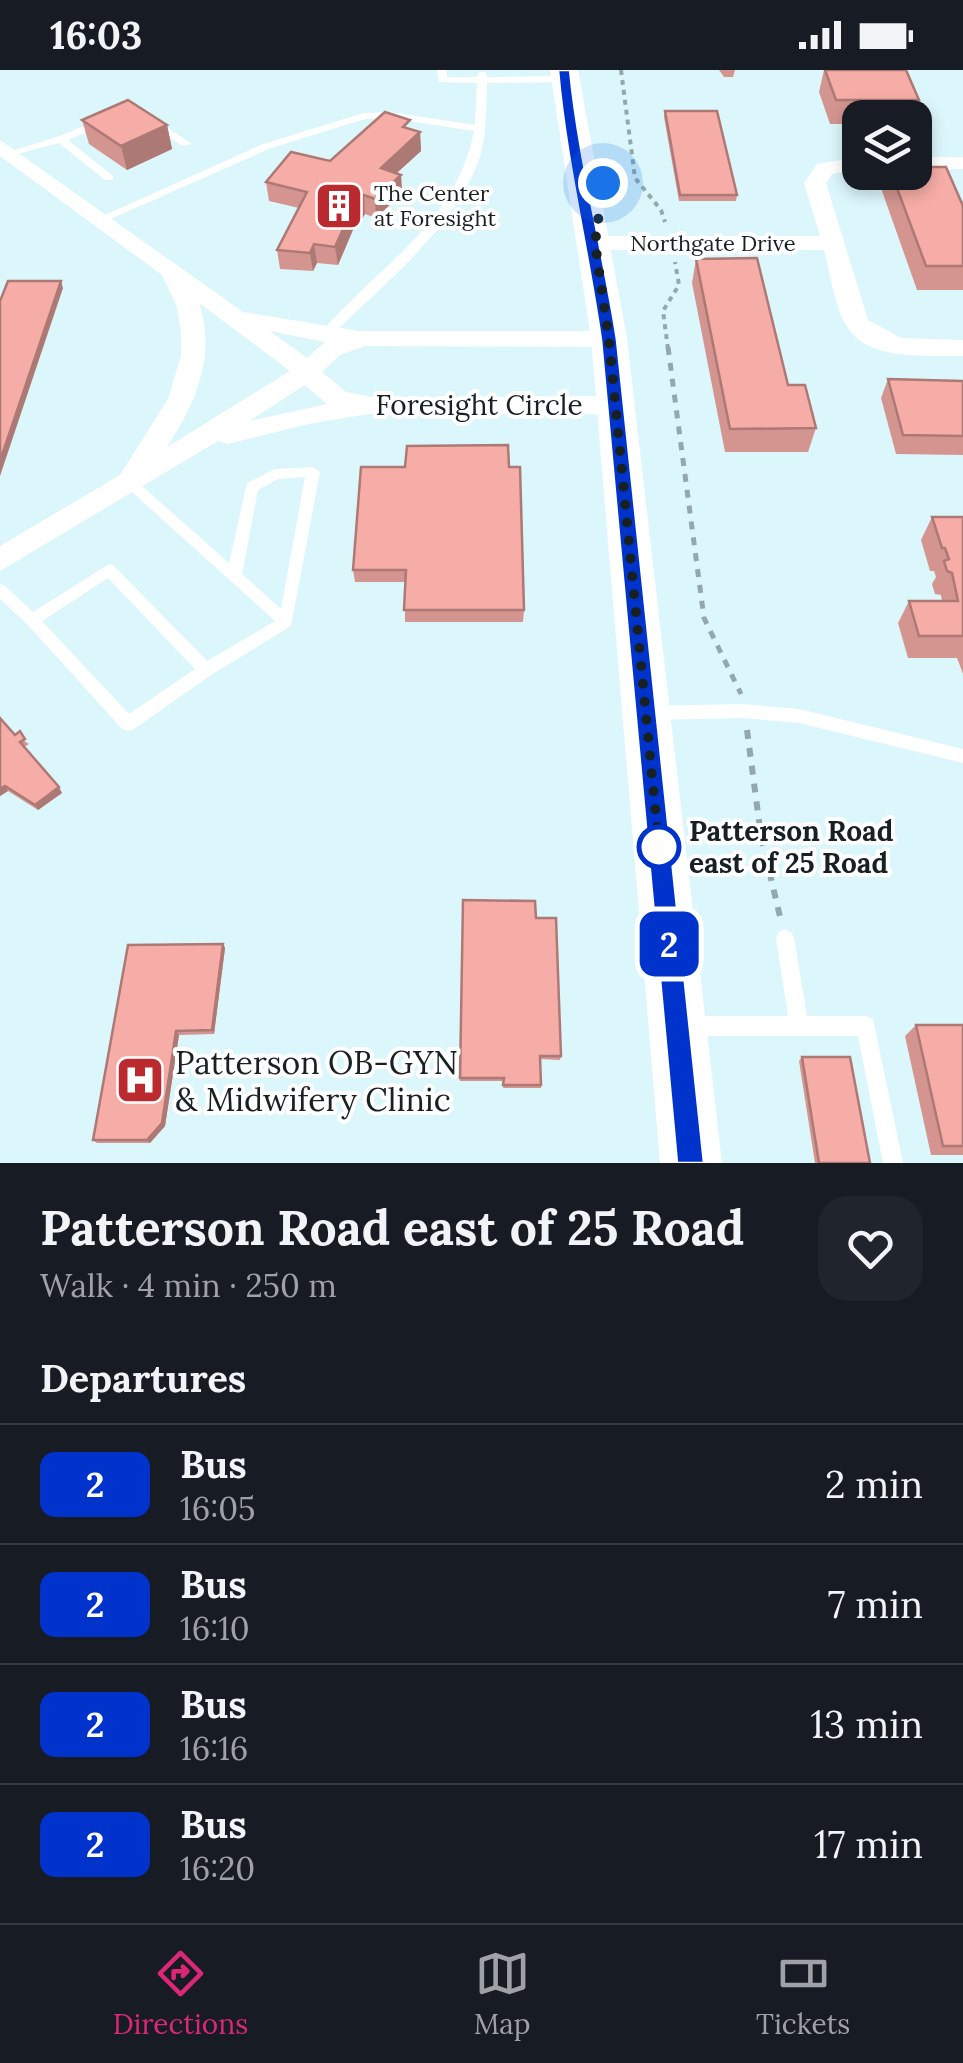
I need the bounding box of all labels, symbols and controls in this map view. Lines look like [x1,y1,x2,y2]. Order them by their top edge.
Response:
text: 16:03 [50,11,142,59]
map controls [842,100,932,190]
button: layers [842,100,932,190]
your location [578,158,628,208]
place label: The Center at Foresight [374,179,496,232]
building icon: The Center at Foresight [313,180,365,232]
street label: Northgate Drive [630,229,796,257]
street label: Foresight Circle [375,387,583,423]
place label: Patterson Road east of 25 Road [689,813,893,881]
marker: Patterson Road east of 25 Road [638,826,680,868]
line badge: 2 [636,912,702,976]
text: 2 [660,922,678,967]
place label: Patterson OB-GYN & Midwifery Clinic [175,1042,458,1120]
hospital icon: Patterson OB-GYN & Midwifery Clinic [114,1054,166,1106]
button: heart [818,1196,923,1301]
text: Patterson Road east of 25 Road [40,1197,744,1258]
text: Walk · 4 min · 250 m [40,1265,337,1306]
text: Departures [40,1354,246,1402]
text: Bus [180,1440,247,1488]
text: 2 min [825,1460,923,1508]
text: 2 [86,1462,104,1507]
text: 16:05 [180,1488,255,1529]
text: Bus [180,1560,247,1608]
text: 7 min [828,1580,923,1628]
text: 2 [86,1582,104,1627]
text: 16:10 [180,1608,250,1649]
text: Bus [180,1680,247,1728]
text: 13 min [810,1700,923,1748]
text: 2 [86,1702,104,1747]
text: 16:16 [180,1728,248,1769]
text: Bus [180,1800,247,1848]
text: 17 min [814,1820,923,1868]
text: 2 [86,1822,104,1867]
text: 16:20 [180,1848,255,1889]
tab: Directions [113,1946,248,2042]
tab: Map [474,1946,531,2042]
tab: Tickets [756,1946,850,2042]

